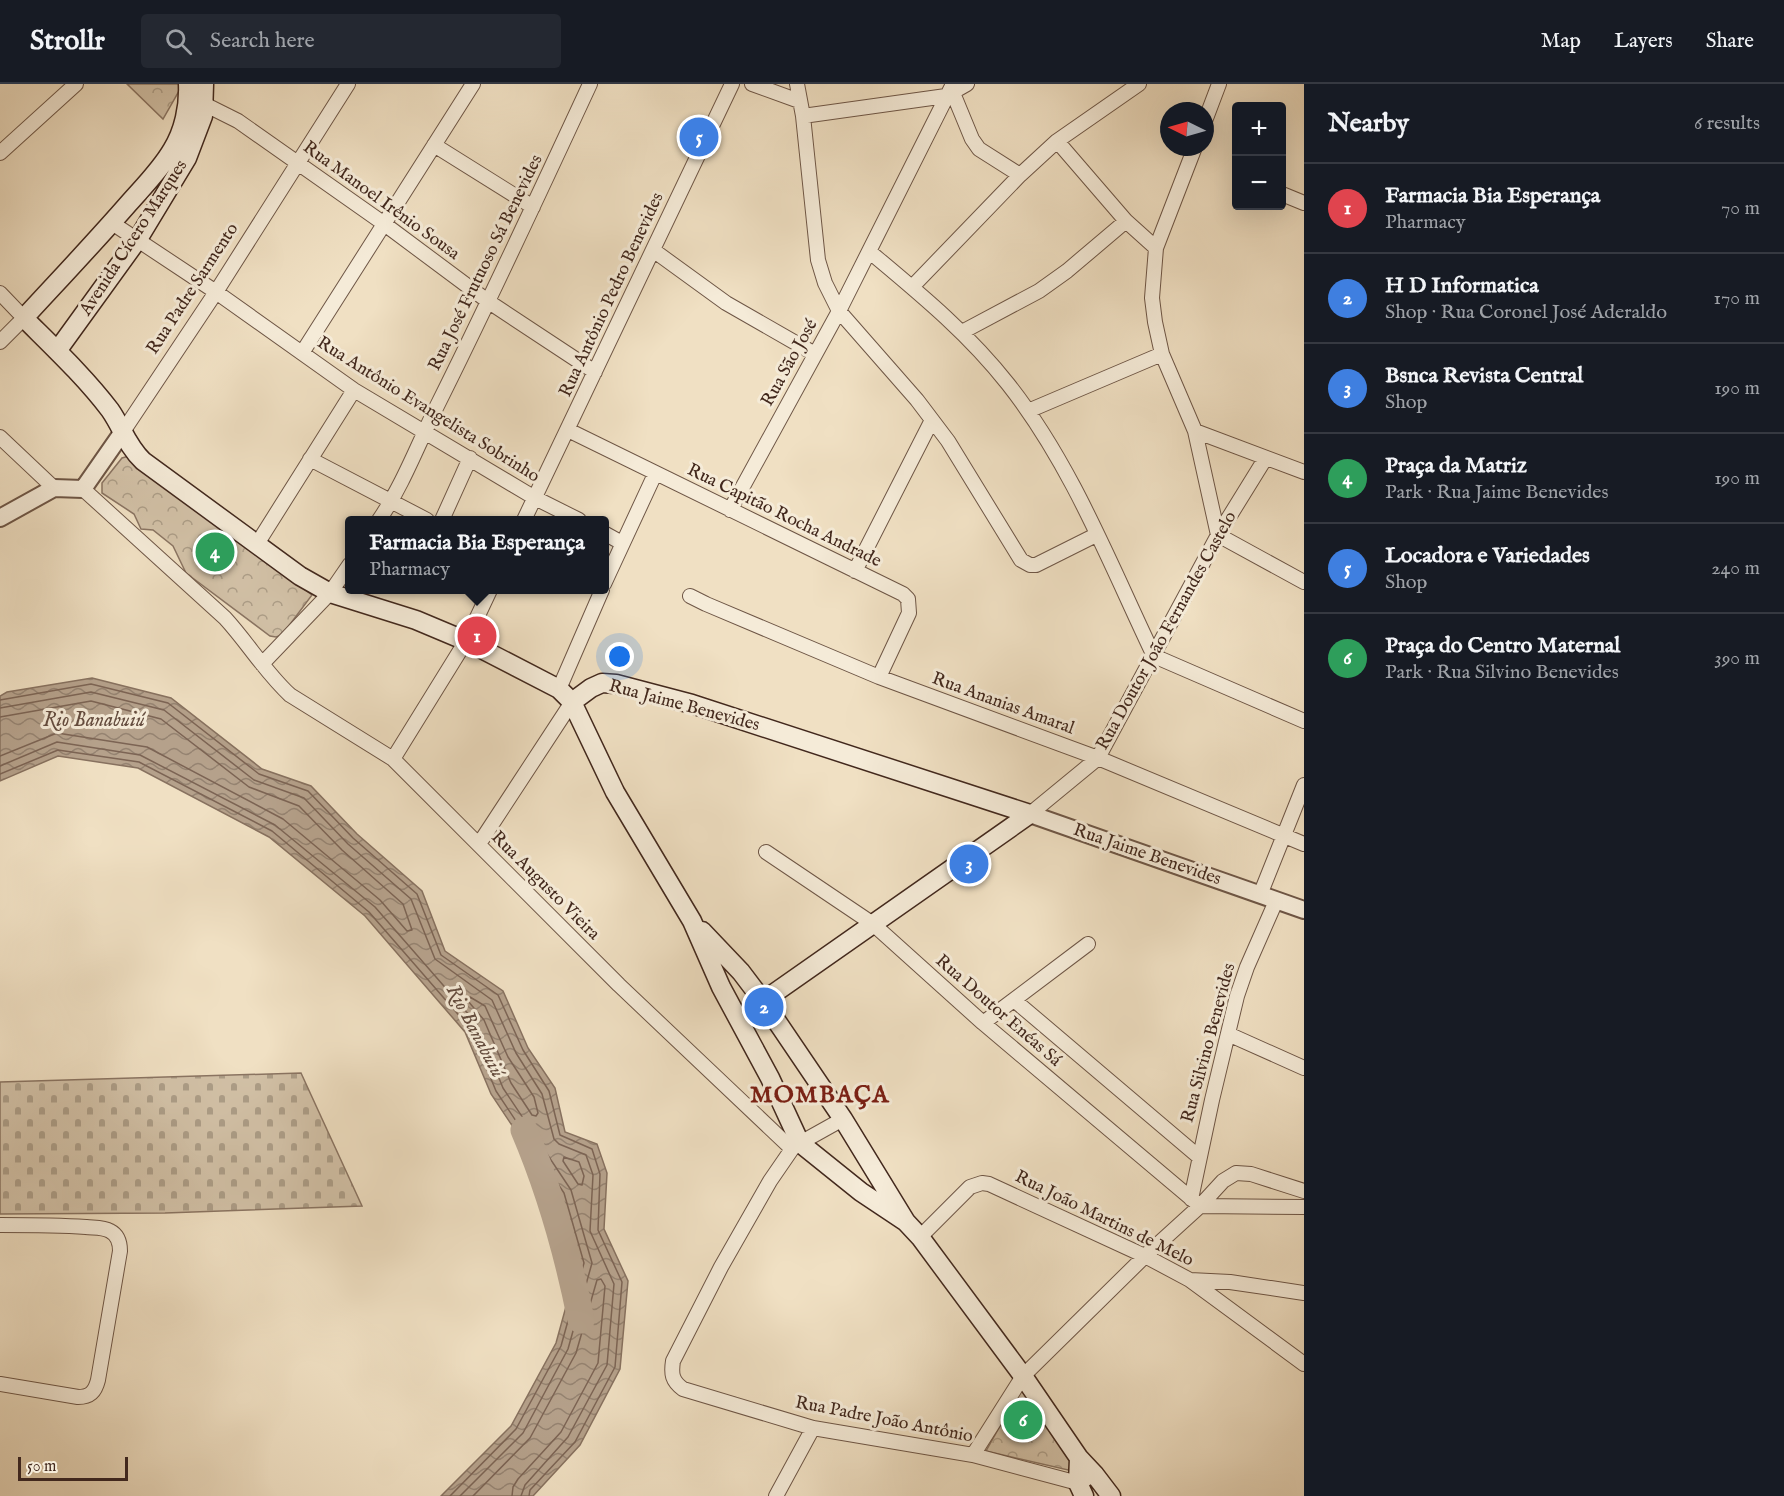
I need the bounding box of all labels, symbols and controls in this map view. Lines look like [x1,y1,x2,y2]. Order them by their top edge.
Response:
search box [141,14,561,68]
text: Strollr [30,24,105,59]
icon: search [162,25,195,58]
text: Search here [210,27,315,55]
text: Map [1541,28,1581,55]
text: Layers [1614,28,1673,55]
text: Share [1706,28,1754,55]
north arrow [1160,102,1214,156]
map controls [1232,102,1286,210]
button: + [1232,102,1286,156]
text: Nearby [1328,107,1409,140]
text: 6 results [1694,111,1760,136]
pin: 5 [680,115,718,160]
street label: Rua Manoel Irênio Sousa [298,136,464,266]
street label: Rua José Frutuoso Sá Benevides [424,151,548,375]
street label: Avenida Cícero Marques [74,156,193,321]
button: − [1232,156,1286,210]
text: Farmacia Bia Esperança [1385,182,1600,210]
street label: Rua Antônio Pedro Benevides [554,189,670,401]
text: 1 [1344,196,1351,221]
text: 70 m [1721,196,1760,221]
text: Pharmacy [1385,210,1466,235]
street label: Rua Padre Sarmento [142,219,244,359]
text: H D Informatica [1385,272,1539,300]
text: 2 [1343,286,1352,311]
text: 170 m [1714,286,1760,311]
text: Shop · Rua Coronel José Aderaldo [1385,300,1667,325]
street label: Rua São José [757,315,823,411]
street label: Rua Antônio Evangelista Sobrinho [312,332,544,488]
text: Bsnca Revista Central [1385,362,1583,390]
text: 3 [1344,376,1351,401]
text: 190 m [1714,376,1760,401]
text: Shop [1385,390,1427,415]
text: Praça da Matriz [1385,452,1527,480]
street label: Rua Capitão Rocha Andrade [683,459,885,573]
text: 4 [1343,466,1352,491]
text: 190 m [1714,466,1760,491]
text: Park · Rua Jaime Benevides [1385,480,1609,505]
street label: Rua Doutor João Fernandes Castelo [1092,507,1243,754]
popup [345,516,609,594]
text: Farmacia Bia Esperança [369,529,585,557]
pin: 4 [196,530,234,574]
text: Locadora e Variedades [1385,542,1590,570]
text: 5 [1344,556,1351,581]
text: 240 m [1711,556,1760,581]
text: Pharmacy [369,557,450,582]
text: Shop [1385,570,1427,595]
pin: 1 [458,614,496,658]
text: Praça do Centro Maternal [1385,632,1620,660]
your location [605,642,634,671]
text: 6 [1343,646,1352,671]
text: 390 m [1714,646,1760,671]
text: Park · Rua Silvino Benevides [1385,660,1619,685]
street label: Rua Ananias Amaral [929,668,1077,740]
street label: Rua Jaime Benevides [606,675,762,737]
water label: Rio Banabuiú [43,708,147,733]
street label: Rua Jaime Benevides [1070,819,1224,891]
street label: Rua Augusto Vieira [485,826,605,946]
pin: 3 [950,842,988,886]
street label: Rua Doutor Enéas Sá [930,950,1066,1072]
street label: Rua Silvino Benevides [1177,961,1241,1125]
water label: Rio Banabuiú [440,980,511,1083]
pin: 2 [744,984,783,1030]
district label: MOMBAÇA [750,1080,890,1111]
street label: Rua João Martins de Melo [1011,1166,1197,1272]
street label: Rua Padre João Antônio [793,1391,975,1449]
pin: 6 [1004,1398,1042,1442]
scale bar [18,1454,128,1482]
text: 50 m [27,1457,56,1477]

